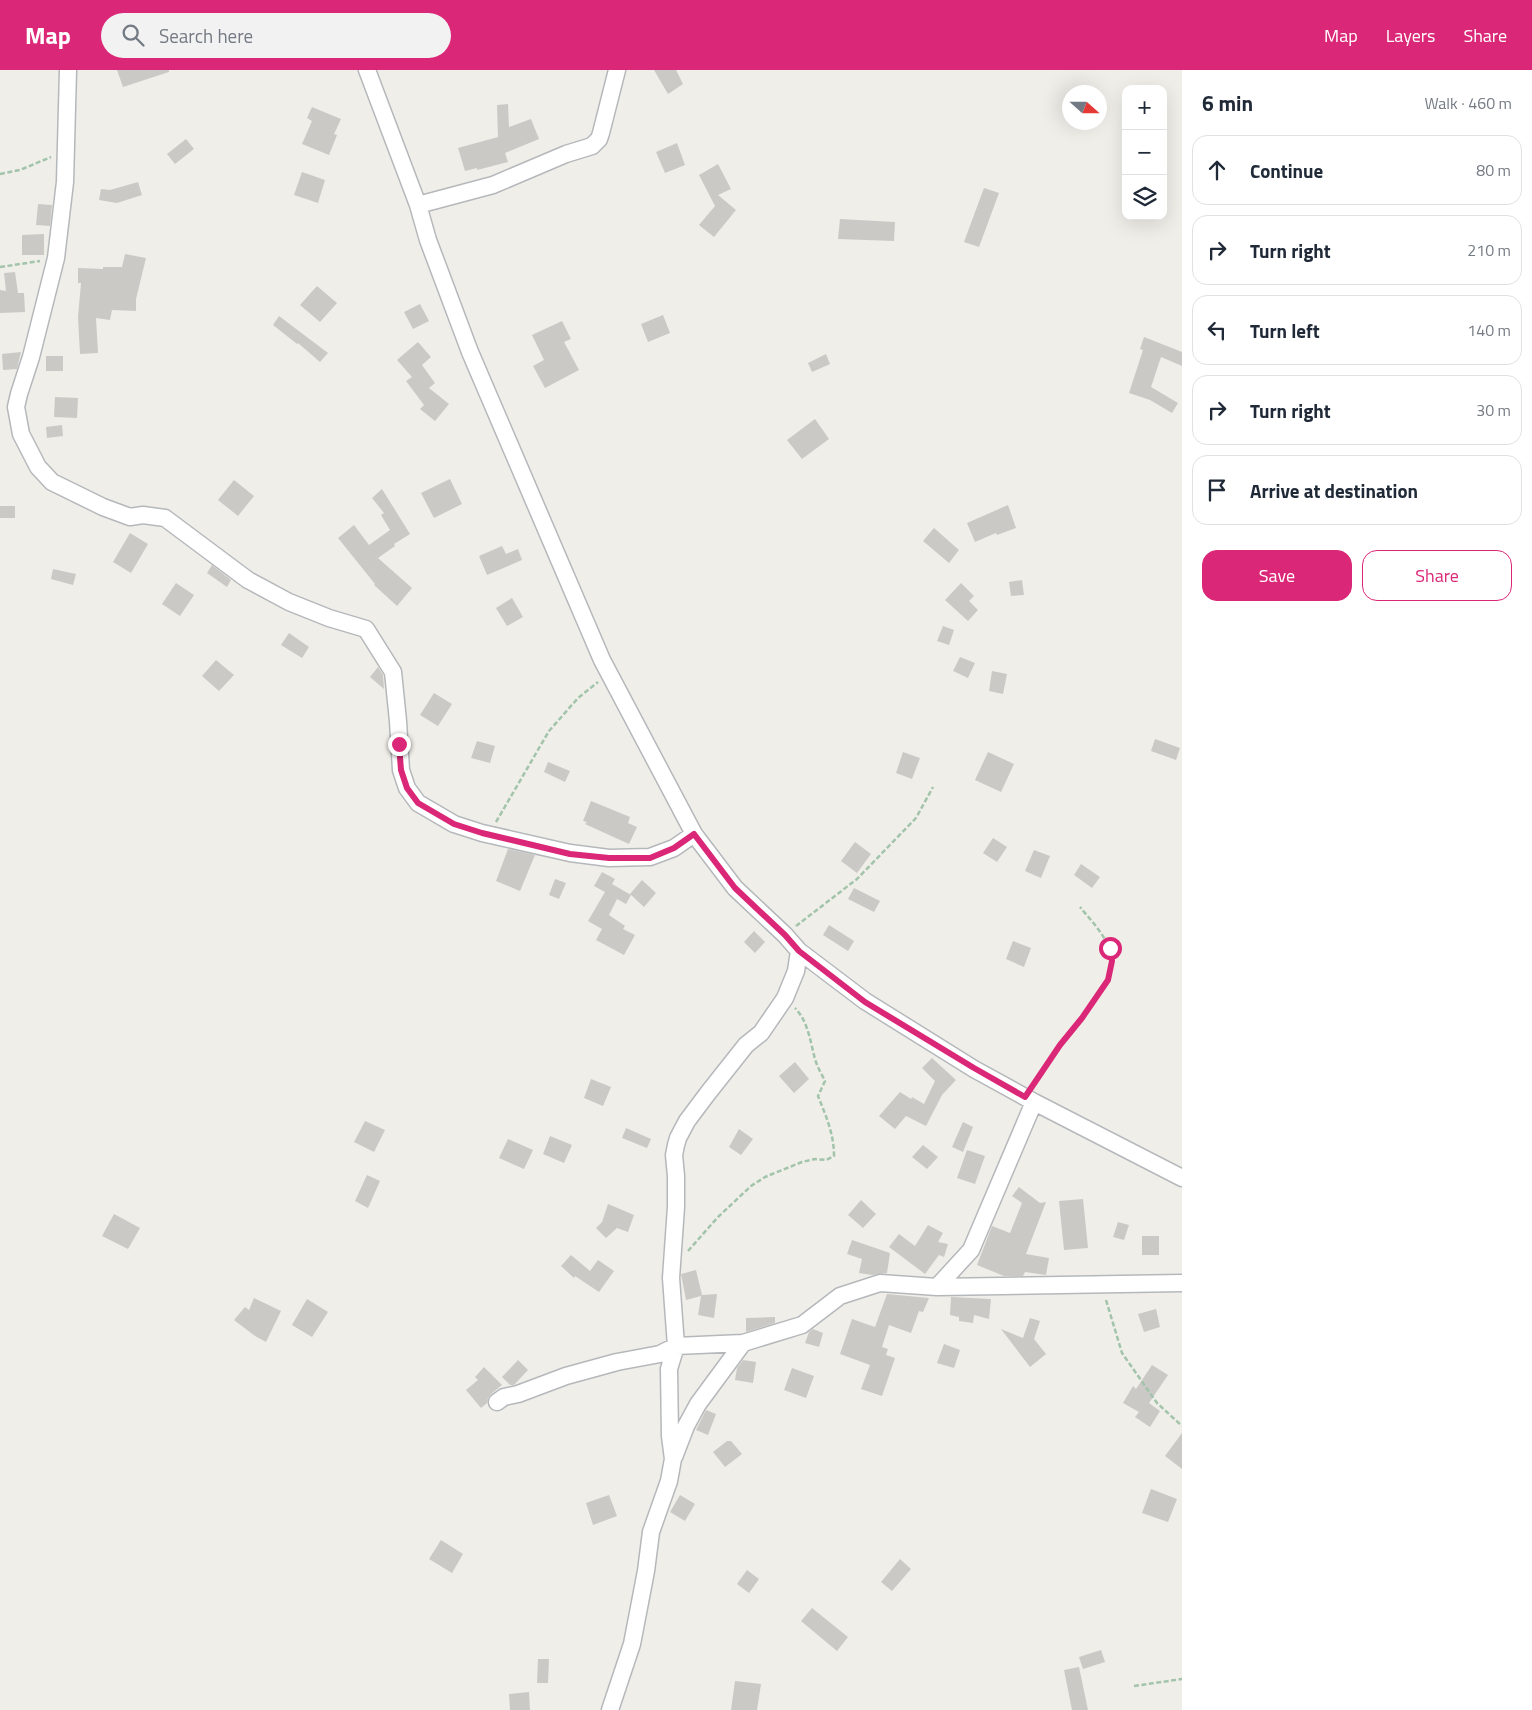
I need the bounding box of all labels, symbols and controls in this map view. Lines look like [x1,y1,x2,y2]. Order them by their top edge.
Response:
search box [101,13,451,58]
text: Map [25,17,71,53]
icon: search [119,21,147,49]
text: Search here [159,21,253,50]
text: Map [1324,22,1358,49]
text: Layers [1386,22,1435,49]
text: Share [1463,22,1507,49]
north arrow [1062,85,1107,130]
map controls [1122,85,1167,220]
button: + [1122,85,1167,130]
text: 6 min [1202,87,1253,119]
text: Walk · 460 m [1424,91,1512,115]
button: − [1122,130,1167,175]
icon: ahead [1203,156,1231,184]
text: Continue [1250,156,1323,185]
text: 80 m [1476,158,1511,182]
button: layers [1122,175,1167,220]
icon: right [1203,236,1231,264]
text: Turn right [1250,236,1331,265]
text: 210 m [1467,238,1511,262]
icon: left [1203,316,1231,344]
text: Turn left [1250,316,1320,345]
text: 140 m [1467,318,1511,342]
icon: right [1203,396,1231,424]
text: Turn right [1250,396,1331,425]
text: 30 m [1476,398,1511,422]
icon: arrive [1203,476,1231,504]
text: Arrive at destination [1250,476,1418,505]
button: Save [1202,550,1352,601]
button: Share [1362,550,1512,601]
route end [388,733,411,756]
route start [1099,937,1122,960]

